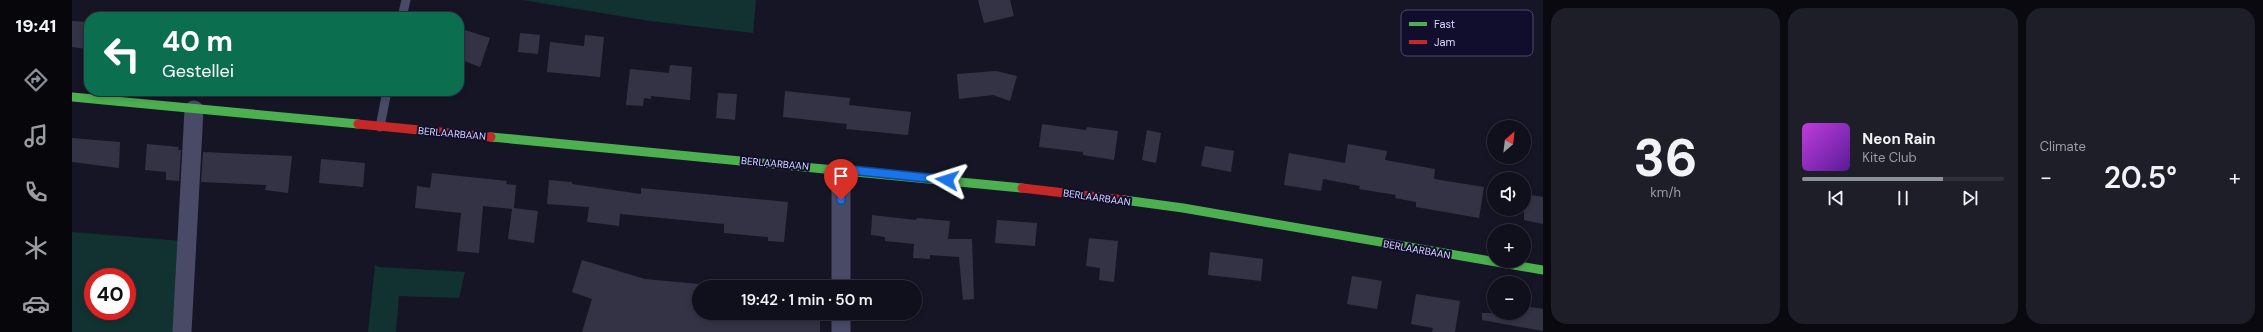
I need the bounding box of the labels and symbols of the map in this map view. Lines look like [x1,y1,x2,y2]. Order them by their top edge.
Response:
legend [1401,10,1533,56]
text: Fast [1434,17,1455,31]
text: Jam [1434,35,1455,49]
north arrow [1487,120,1531,164]
street label: BERLAARBAAN [417,124,487,143]
street label: BERLAARBAAN [740,154,810,173]
pin [824,159,858,200]
position arrow [926,159,968,201]
street label: BERLAARBAAN [1062,186,1132,209]
street label: BERLAARBAAN [1382,237,1452,262]
speed limit sign: 40 [84,268,136,320]

